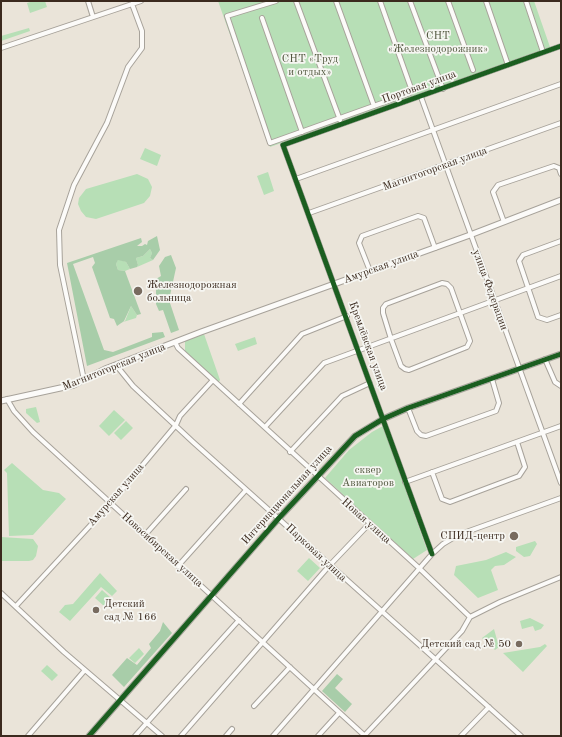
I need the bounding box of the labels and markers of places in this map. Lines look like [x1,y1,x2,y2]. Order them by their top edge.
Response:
place label: Железнодорожная больница [147,278,237,304]
marker: Железнодорожная больница [132,285,144,297]
place label: СПИД-центр [440,529,505,543]
marker: СПИД-центр [508,530,520,542]
place label: Детский сад № 166 [104,597,157,623]
marker: Детский сад № 166 [91,605,101,615]
place label: Детский сад № 50 [421,637,511,651]
marker: Детский сад № 50 [514,639,524,649]

